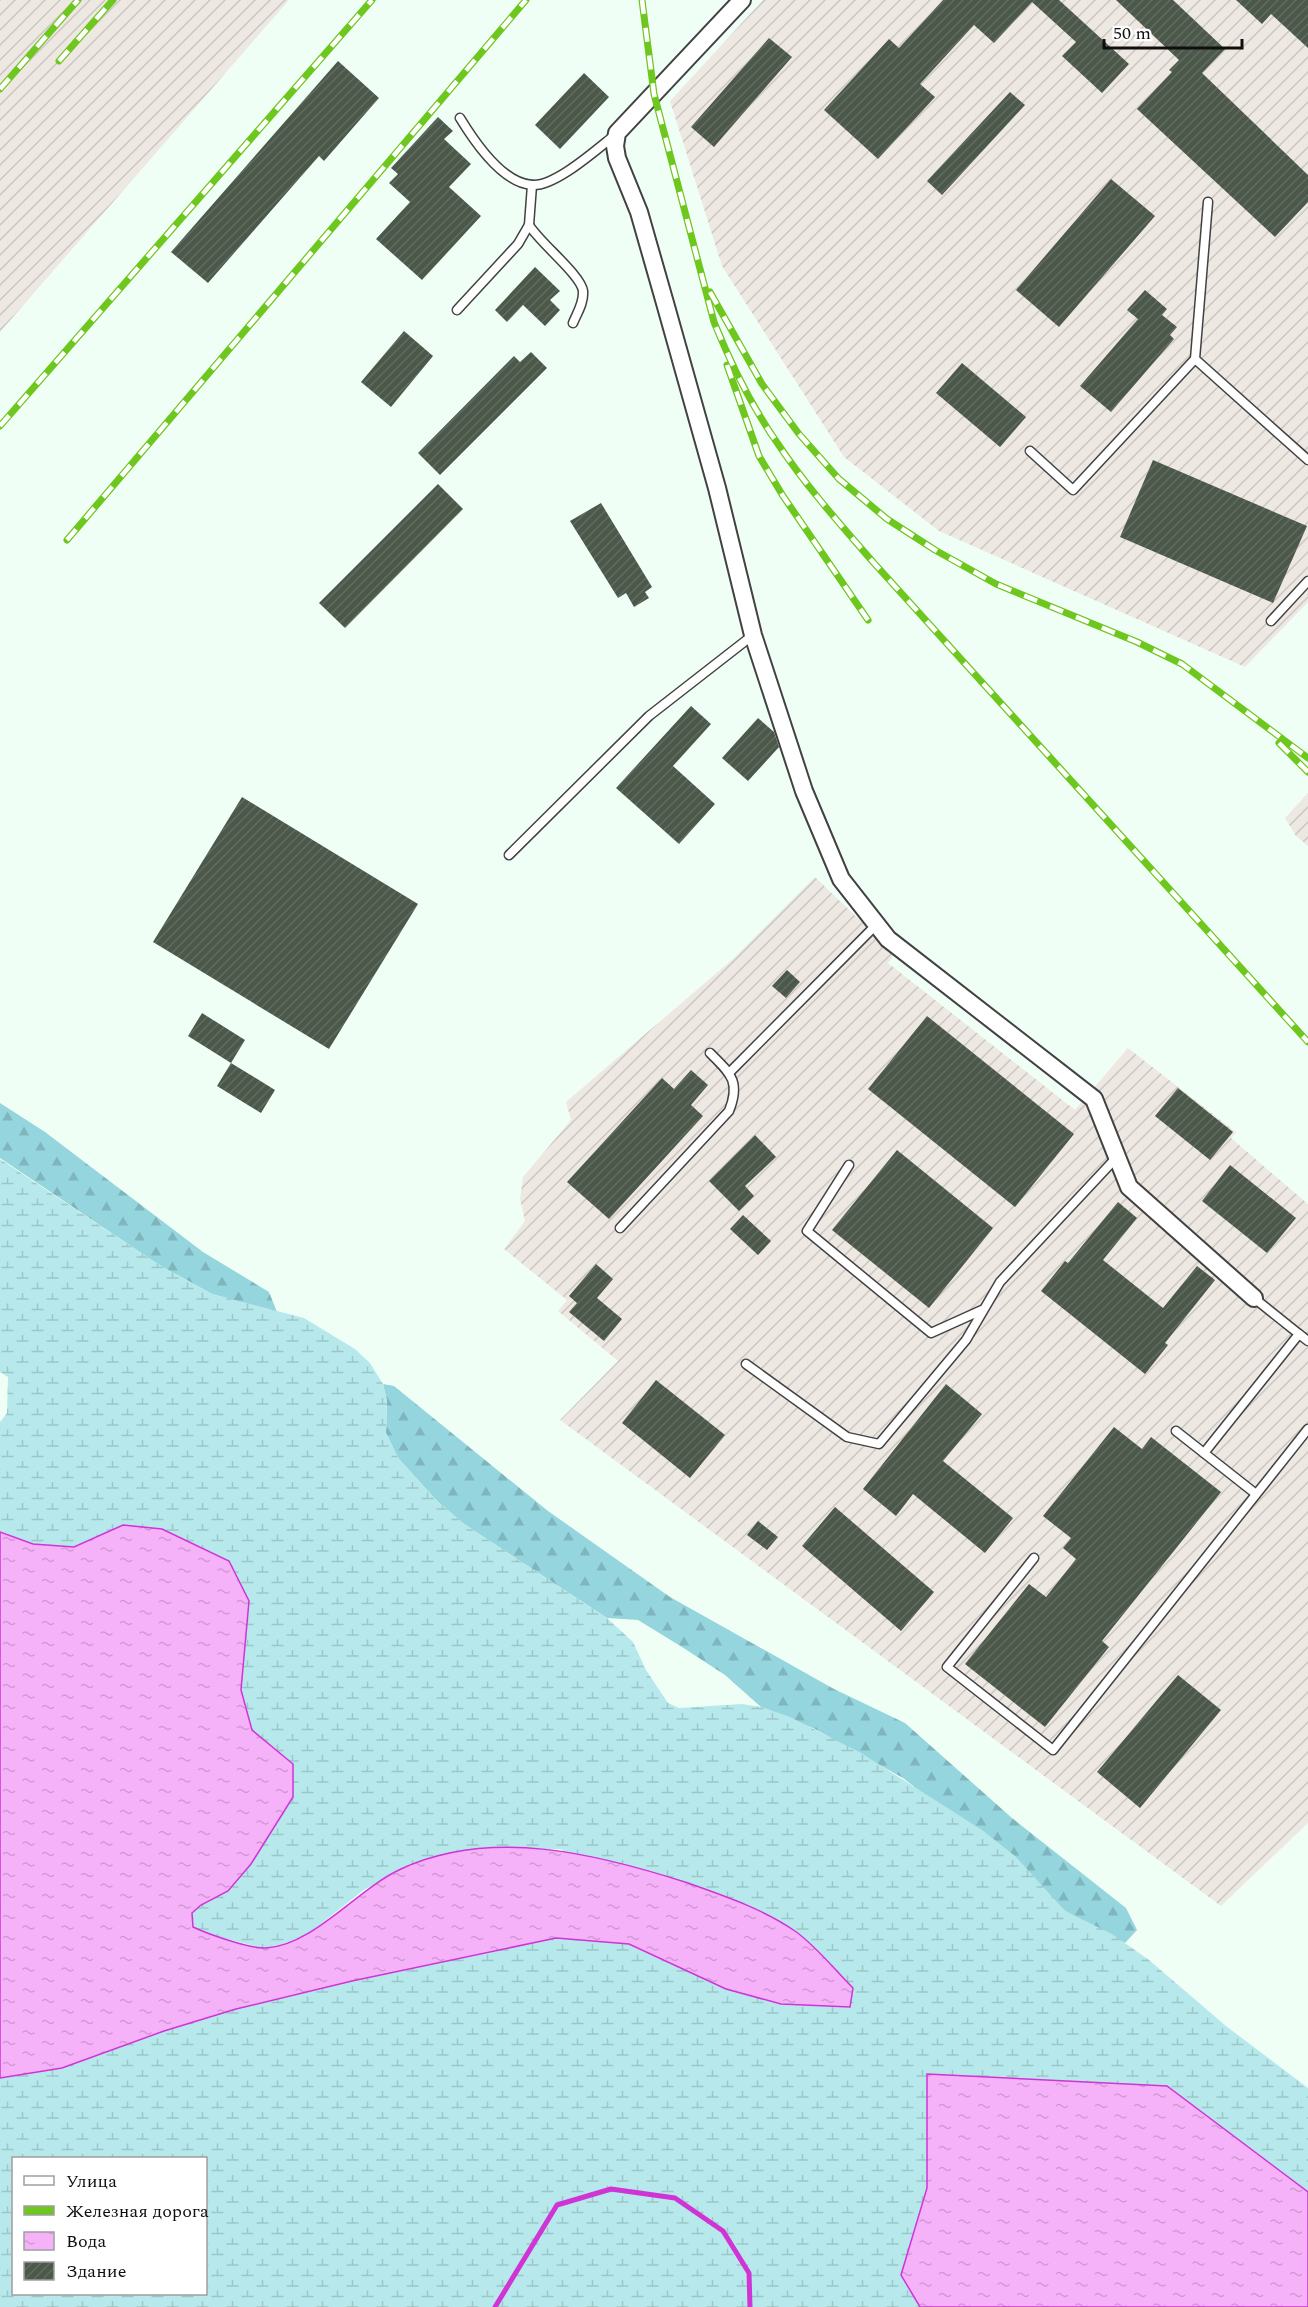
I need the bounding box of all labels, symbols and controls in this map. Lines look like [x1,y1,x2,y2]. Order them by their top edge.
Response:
scale bar [1104,12,1242,50]
text: 50 m [1113,20,1151,47]
legend [12,2157,207,2295]
text: Улица [66,2168,117,2195]
text: Железная дорога [66,2198,209,2225]
text: Вода [66,2228,106,2255]
text: Здание [66,2258,126,2285]

